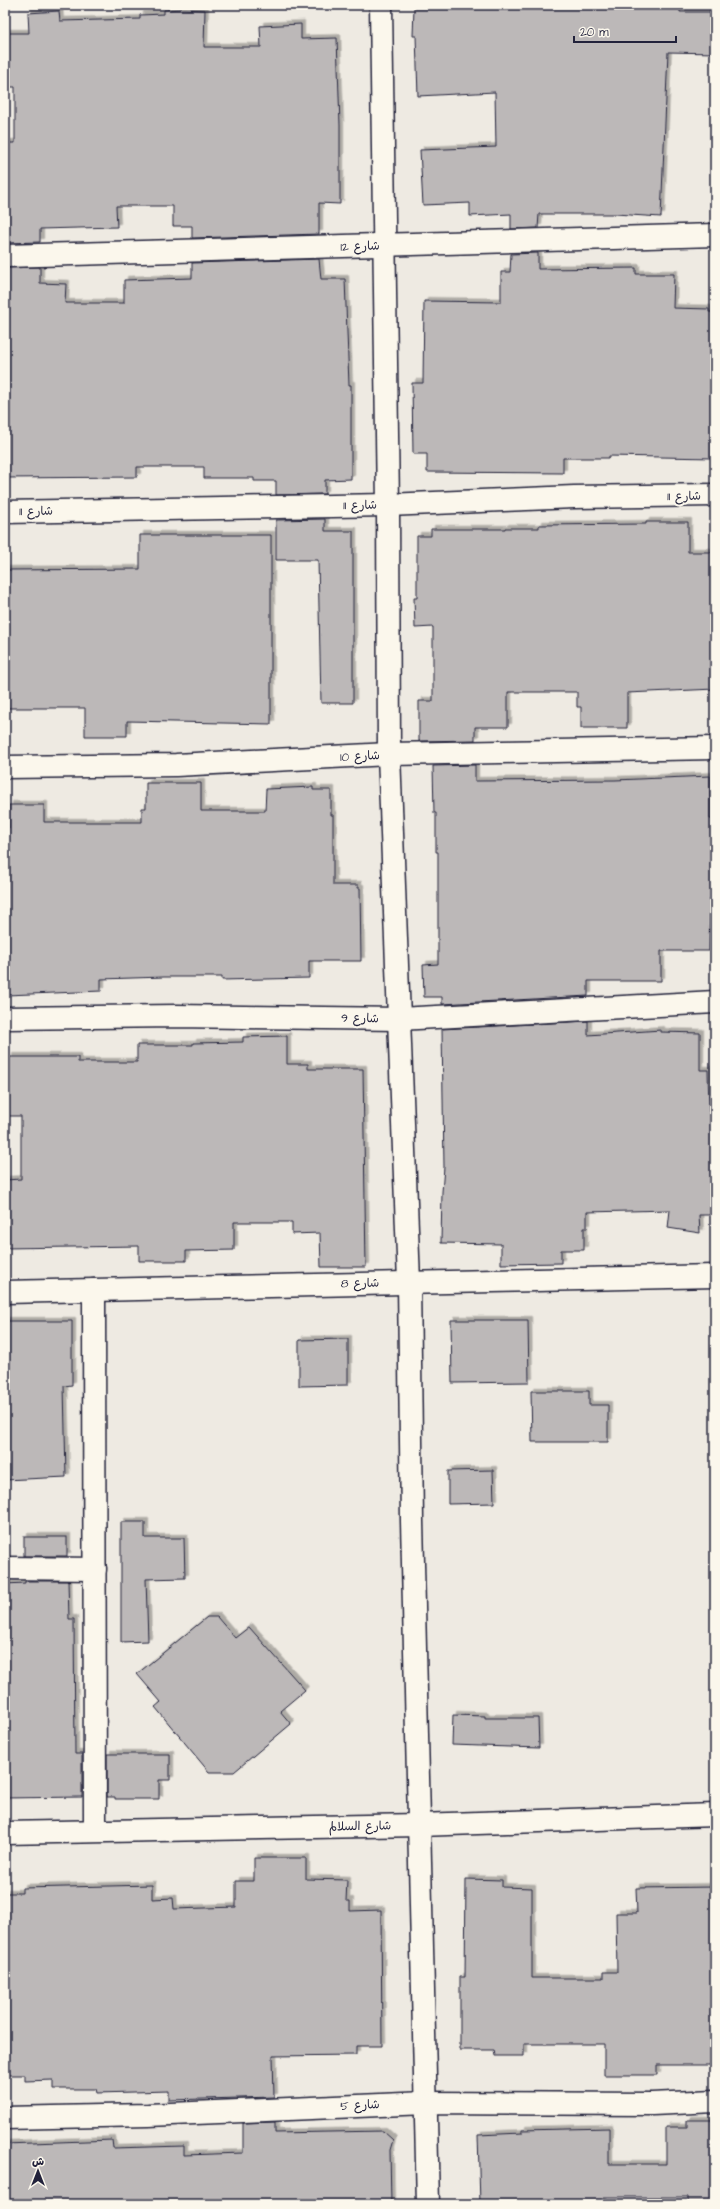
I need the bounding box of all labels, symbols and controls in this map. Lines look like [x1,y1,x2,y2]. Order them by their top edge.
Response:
scale bar [574,18,676,44]
text: 20 m [580,24,609,41]
street label: شارع 12 [340,237,380,256]
street label: شارع 11 [667,488,701,505]
street label: شارع 11 [343,497,377,514]
street label: شارع 11 [19,503,53,520]
street label: شارع 10 [340,747,380,766]
street label: شارع 9 [341,1010,379,1027]
street label: شارع 8 [341,1275,379,1292]
street label: شارع السلالم [329,1817,391,1837]
street label: شارع 5 [340,2096,380,2115]
north arrow [18,2151,58,2191]
text: ش [32,2154,44,2169]

